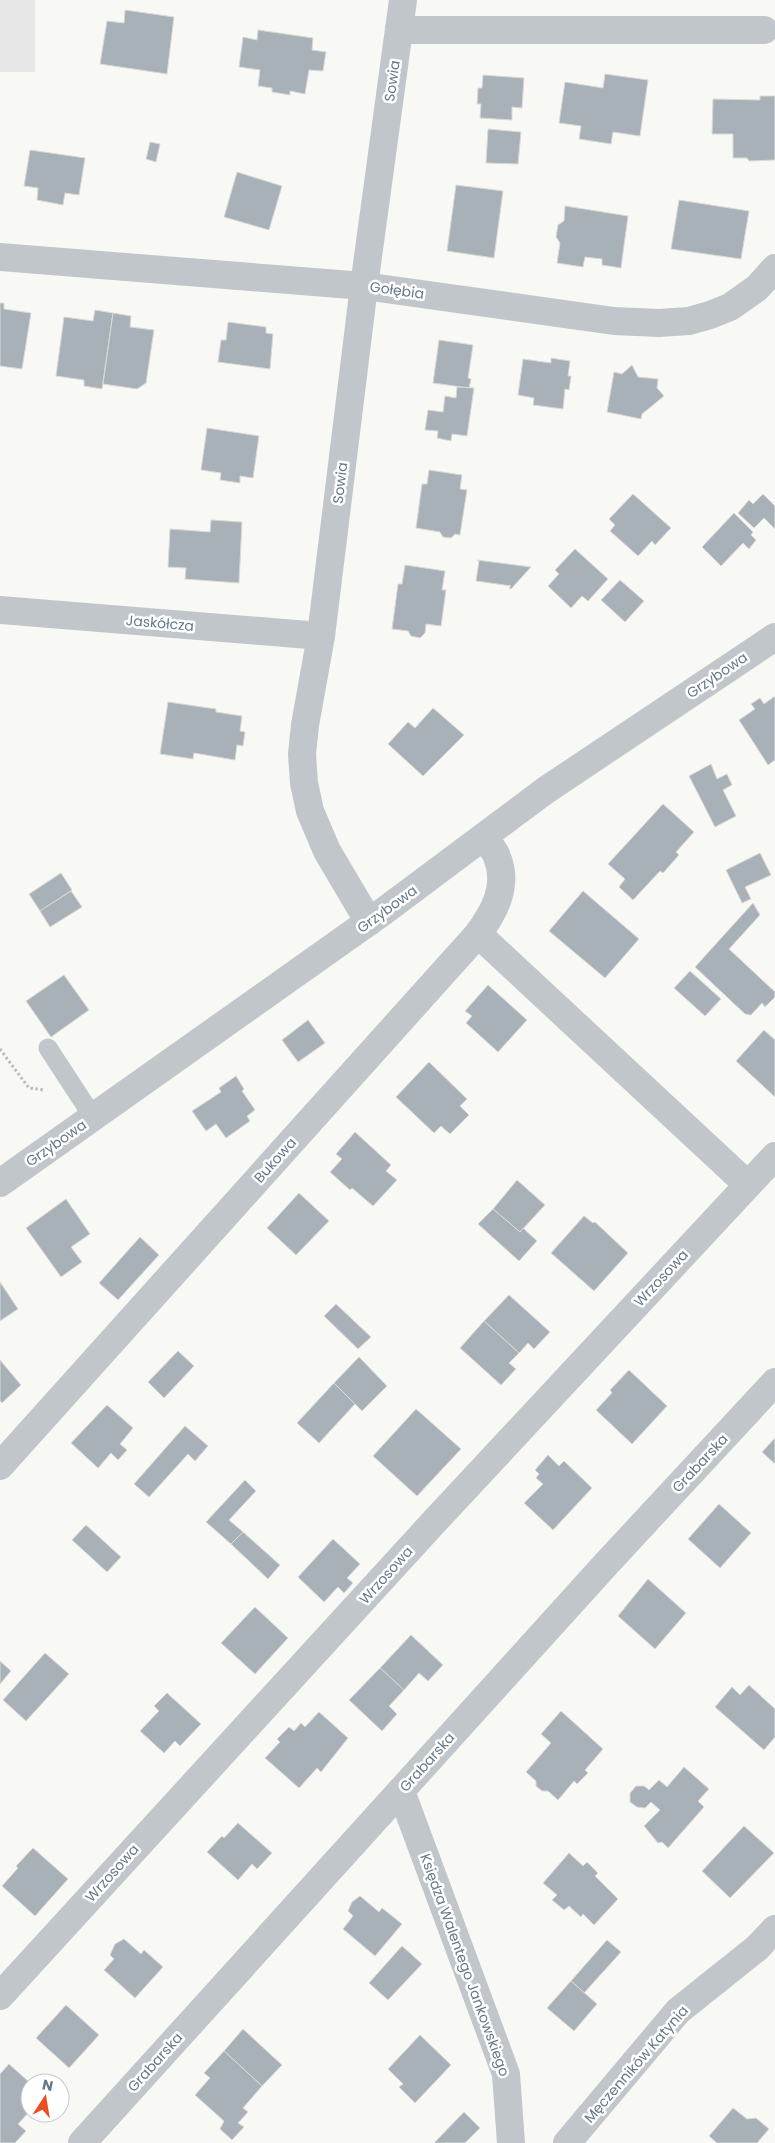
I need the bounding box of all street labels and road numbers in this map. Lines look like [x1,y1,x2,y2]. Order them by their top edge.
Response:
street label: Sowia [379,59,405,103]
street label: Gołębia [369,276,425,304]
street label: Sowia [328,461,352,505]
street label: Jaskółcza [125,610,195,636]
street label: Grzybowa [683,647,751,703]
street label: Grzybowa [353,880,421,938]
street label: Grzybowa [22,1115,90,1171]
street label: Bukowa [249,1133,301,1187]
street label: Wrzosowa [629,1245,693,1311]
street label: Grabarska [668,1429,732,1497]
street label: Wrzosowa [355,1542,417,1608]
street label: Grabarska [395,1728,459,1796]
street label: Wrzosowa [81,1840,143,1906]
street label: Księdza Walentego Jankowskiego [415,1851,515,2079]
street label: Męczenników Katynia [579,2001,693,2127]
street label: Grabarska [123,2028,187,2096]

